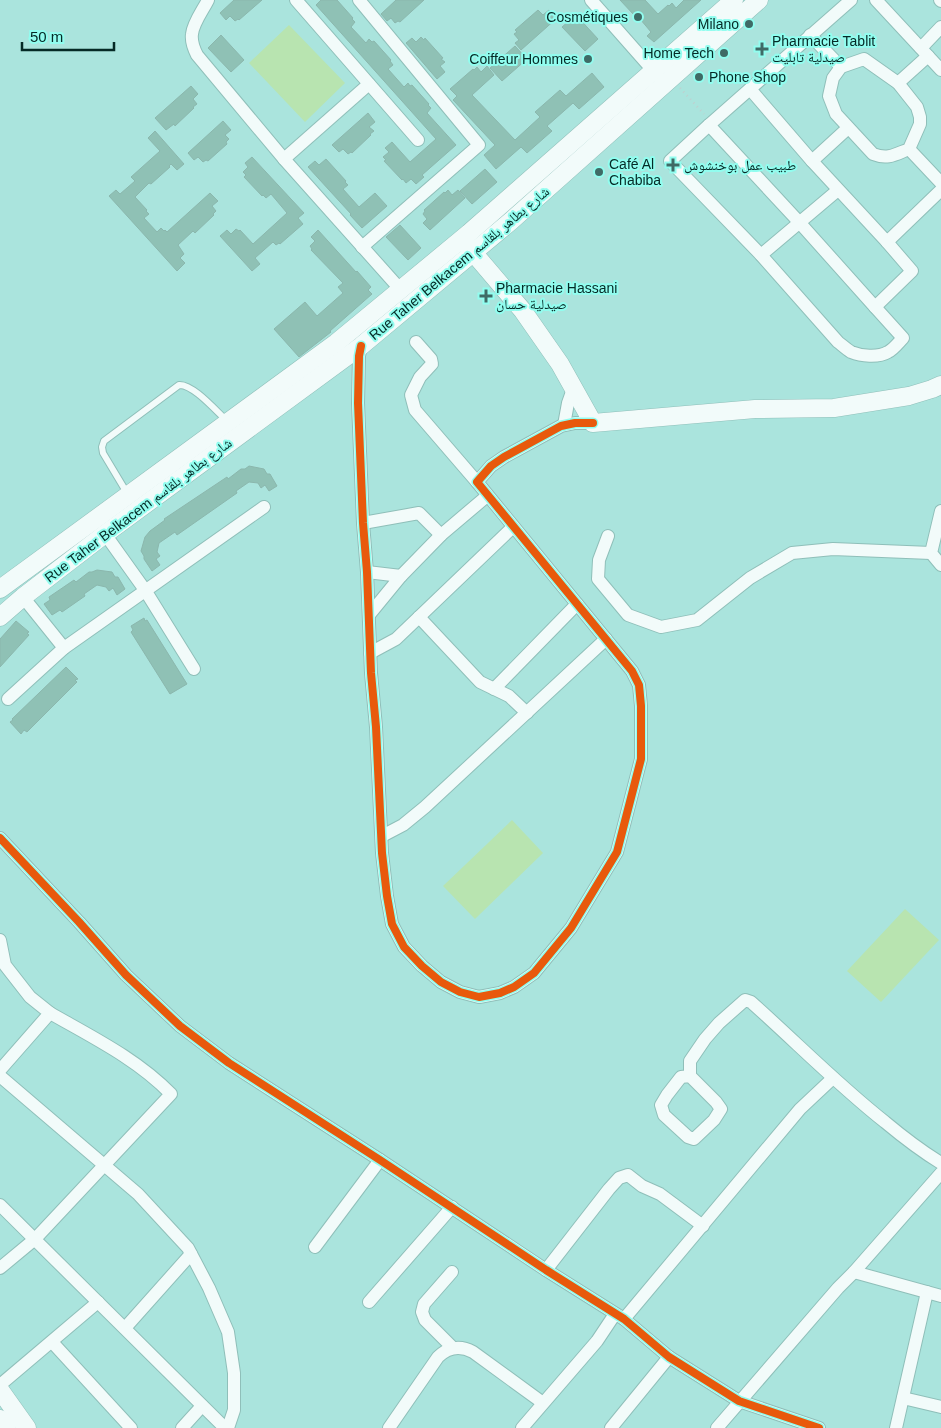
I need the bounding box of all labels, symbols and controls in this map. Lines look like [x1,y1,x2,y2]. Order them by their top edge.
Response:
place label: Cosmétiques [546,9,628,25]
marker: Cosmétiques [632,11,644,23]
place label: Milano [698,16,739,32]
marker: Milano [743,18,755,30]
scale bar [22,20,115,52]
text: 50 m [30,28,63,45]
place label: Pharmacie Tablit صيدلية تابليت [772,33,875,65]
marker: Pharmacie Tablit صيدلية تابليت [756,43,768,55]
place label: Home Tech [643,45,714,61]
marker: Home Tech [718,47,730,59]
place label: Coiffeur Hommes [469,51,578,67]
marker: Coiffeur Hommes [582,53,594,65]
place label: Phone Shop [709,69,786,85]
marker: Phone Shop [693,71,705,83]
place label: Café Al Chabiba [609,156,661,188]
place label: طبيب عمل بوخنشوش [684,157,796,174]
marker: طبيب عمل بوخنشوش [666,158,680,172]
marker: Café Al Chabiba [593,166,605,178]
street label: Rue Taher Belkacem شارع بطاهر بلقاسم [366,183,553,345]
place label: Pharmacie Hassani صيدلية حسان [496,280,617,313]
marker: Pharmacie Hassani صيدلية حسان [480,290,492,302]
street label: Rue Taher Belkacem شارع بطاهر بلقاسم [41,434,236,587]

